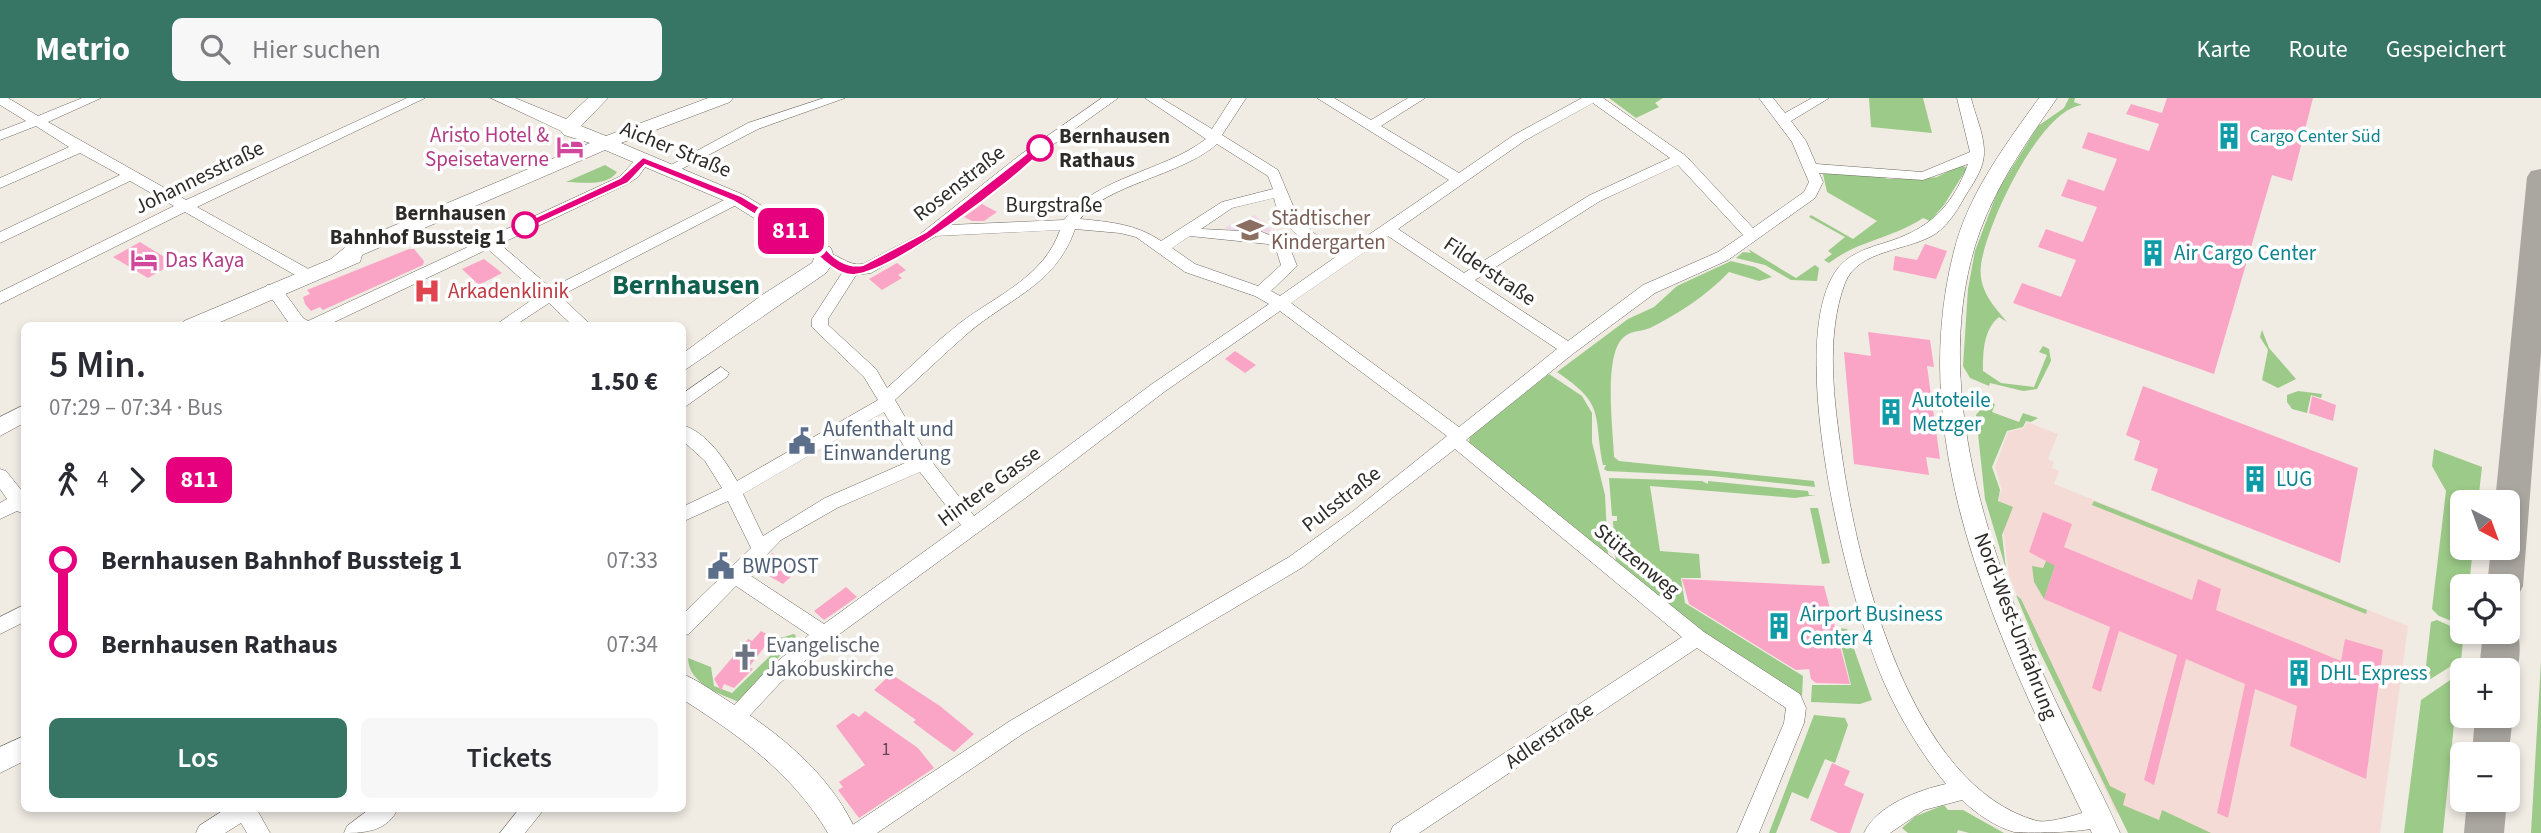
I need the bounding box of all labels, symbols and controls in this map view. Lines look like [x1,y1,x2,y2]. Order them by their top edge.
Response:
search box [172,18,662,81]
text: Metrio [35,26,130,73]
icon: search [196,30,234,68]
text: Hier suchen [252,31,381,68]
text: Karte [2197,32,2251,67]
text: Route [2289,32,2348,67]
text: Gespeichert [2386,32,2506,67]
street label: Aicher Straße [616,113,736,185]
place label: Aristo Hotel & Speisetaverne [425,120,549,174]
place label: Bernhausen Rathaus [1059,121,1170,175]
building icon: Cargo Center Süd [2214,121,2244,151]
place label: Cargo Center Süd [2250,124,2381,149]
hotel icon: Aristo Hotel & Speisetaverne [555,132,585,162]
street label: Johannesstraße [129,133,269,221]
marker: Bernhausen Rathaus [1027,135,1053,161]
street label: Rosenstraße [907,138,1011,228]
street label: Burgstraße [1006,190,1102,220]
place label: Bernhausen Bahnhof Bussteig 1 [330,198,506,252]
place label: Städtischer Kindergarten [1271,203,1386,257]
line badge: 811 [751,208,831,254]
marker: Bernhausen Bahnhof Bussteig 1 [512,212,538,238]
text: 811 [772,213,810,248]
school or university icon: Städtischer Kindergarten [1235,215,1265,245]
street label: Filderstraße [1438,229,1542,313]
building icon: Air Cargo Center [2138,238,2168,268]
place label: Air Cargo Center [2174,238,2317,268]
hotel icon: Das Kaya [129,245,159,275]
place label: Das Kaya [165,245,244,275]
district label: Bernhausen [612,265,760,305]
hospital icon: Arkadenklinik [412,276,442,306]
place label: Arkadenklinik [448,276,570,306]
text: 5 Min. [49,338,146,392]
text: 1.50 € [590,363,658,400]
place label: Autoteile Metzger [1912,385,1991,439]
text: 07:29 – 07:34 · Bus [49,391,223,424]
building icon: Autoteile Metzger [1876,397,1906,427]
place label: Aufenthalt und Einwanderung [823,414,954,468]
public building icon: Aufenthalt und Einwanderung [787,426,817,456]
street label: Hintere Gasse [931,438,1047,534]
street label: Pulsstraße [1295,459,1387,539]
icon: walk [49,461,87,499]
icon: forward [118,461,156,499]
text: 811 [180,462,218,497]
text: 4 [97,463,108,496]
building icon: LUG [2240,464,2270,494]
place label: LUG [2276,464,2312,494]
north arrow [2450,490,2520,560]
map controls [2450,490,2520,812]
street label: Stützenweg [1588,516,1687,604]
street label: Nord-West-Umfahrung [1967,528,2066,724]
text: Bernhausen Bahnhof Bussteig 1 [101,542,462,579]
text: 07:33 [607,544,658,577]
public building icon: BWPOST [706,551,736,581]
place label: BWPOST [742,551,819,581]
button: locate [2450,574,2520,644]
place label: Airport Business Center 4 [1800,599,1943,653]
building icon: Airport Business Center 4 [1764,611,1794,641]
text: Bernhausen Rathaus [101,626,338,663]
text: 07:34 [607,628,658,661]
place label: Evangelische Jakobuskirche [766,630,894,684]
church icon: Evangelische Jakobuskirche [730,642,760,672]
building icon: DHL Express [2284,658,2314,688]
place label: DHL Express [2320,658,2428,688]
button: + [2450,658,2520,728]
street label: Adlerstraße [1499,694,1599,776]
button: Los [49,718,347,798]
button: Tickets [361,718,658,798]
house number: 1 [882,737,890,762]
button: − [2450,742,2520,812]

